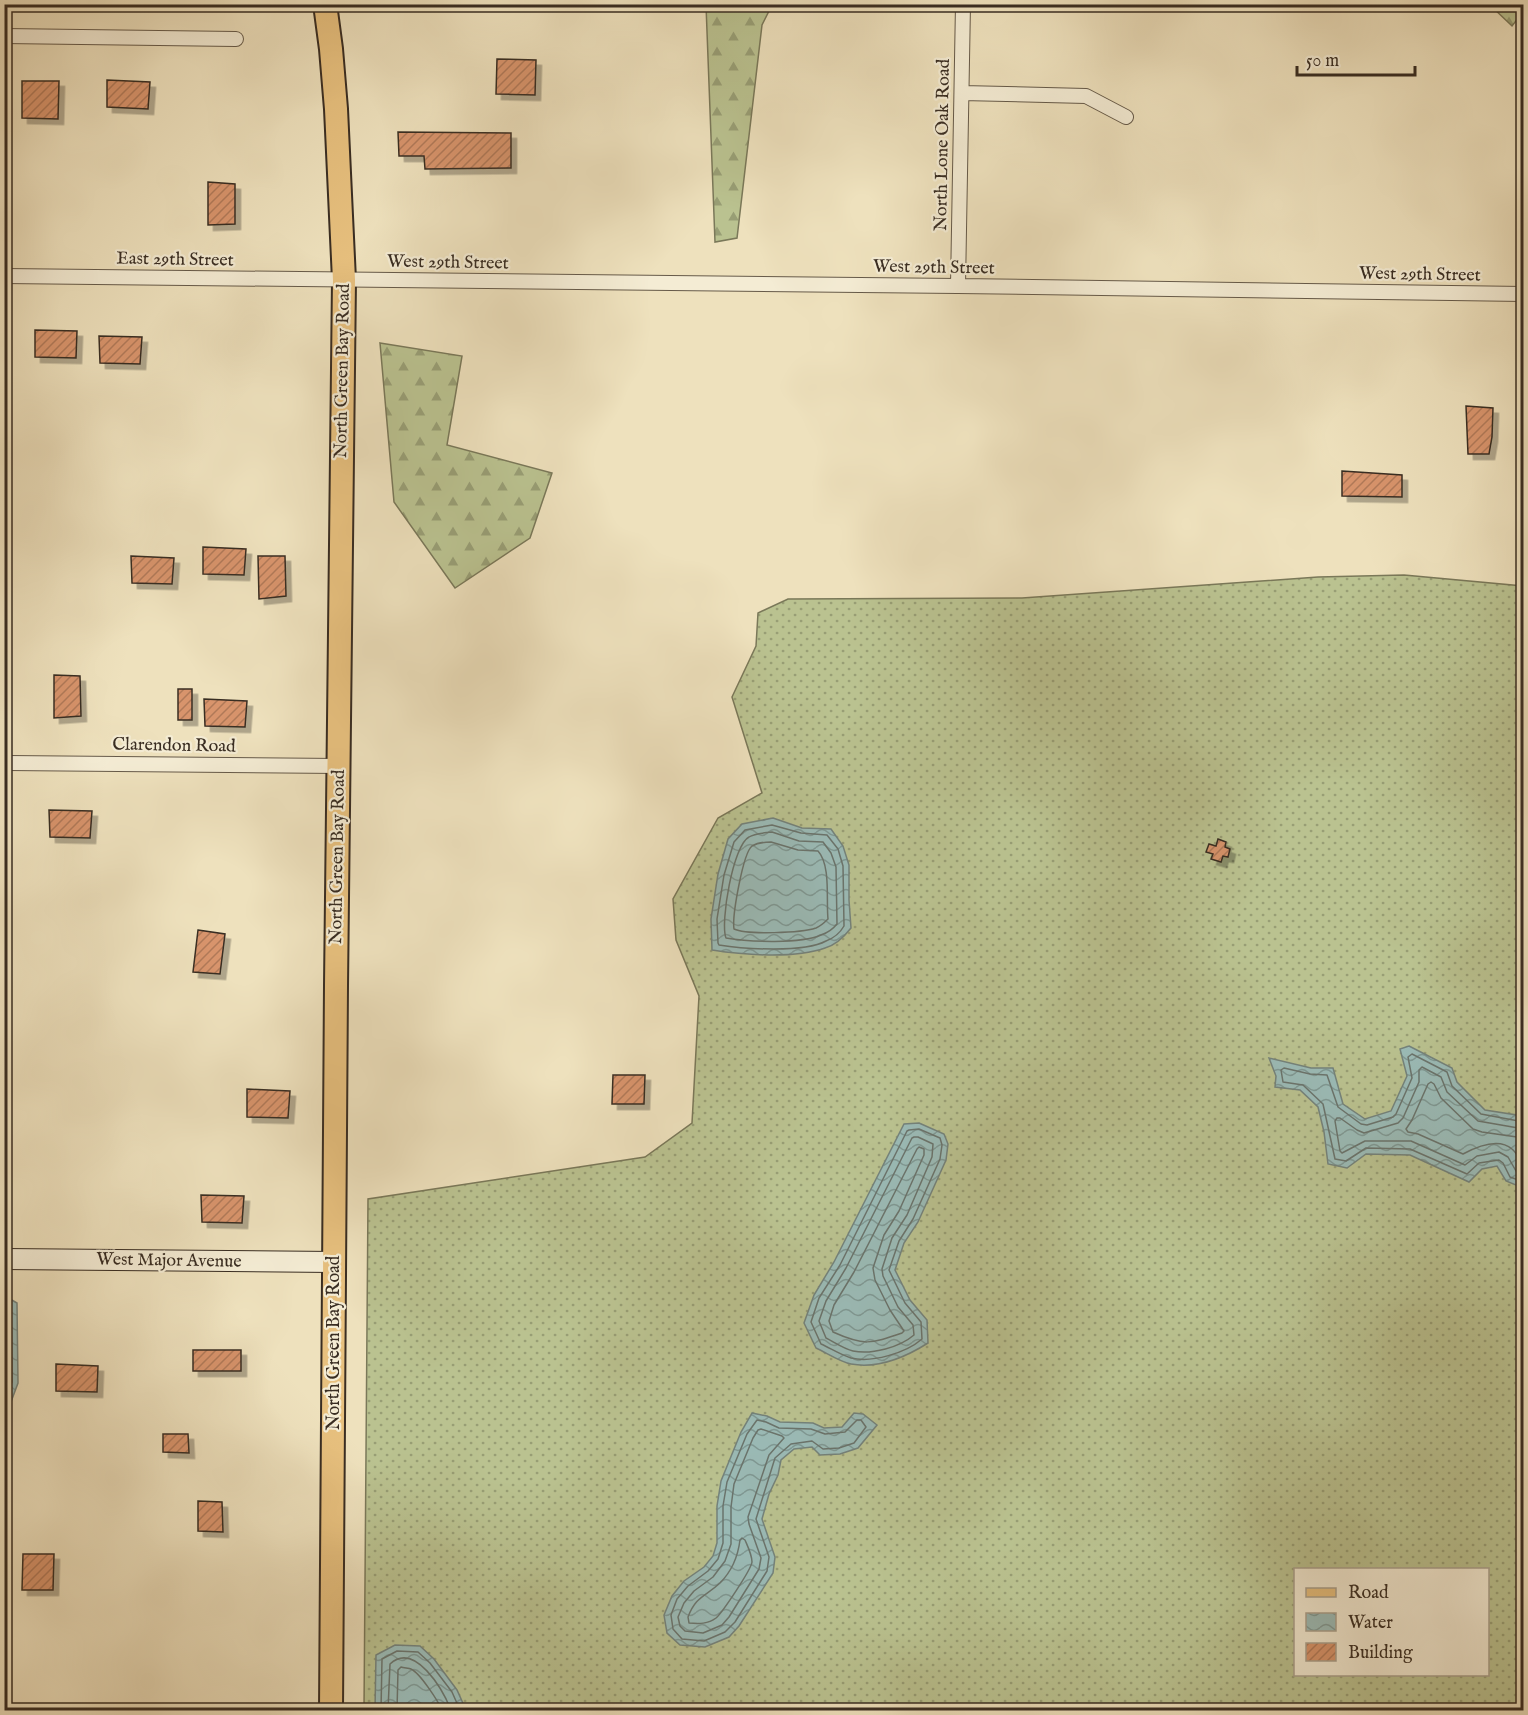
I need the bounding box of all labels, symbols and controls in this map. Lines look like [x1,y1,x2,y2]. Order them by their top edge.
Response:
scale bar [1297,39,1416,77]
text: 50 m [1306,50,1339,73]
street label: North Lone Oak Road [930,58,956,231]
street label: East 29th Street [116,247,234,273]
street label: West 29th Street [387,250,509,276]
street label: West 29th Street [873,255,995,281]
street label: West 29th Street [1359,262,1481,288]
street label: North Green Bay Road [330,283,356,459]
street label: Clarendon Road [112,733,236,759]
street label: North Green Bay Road [325,769,351,945]
street label: West Major Avenue [96,1248,242,1274]
street label: North Green Bay Road [323,1255,346,1430]
legend [1294,1568,1489,1676]
text: Road [1348,1582,1389,1605]
text: Water [1348,1612,1393,1635]
text: Building [1348,1642,1413,1665]

